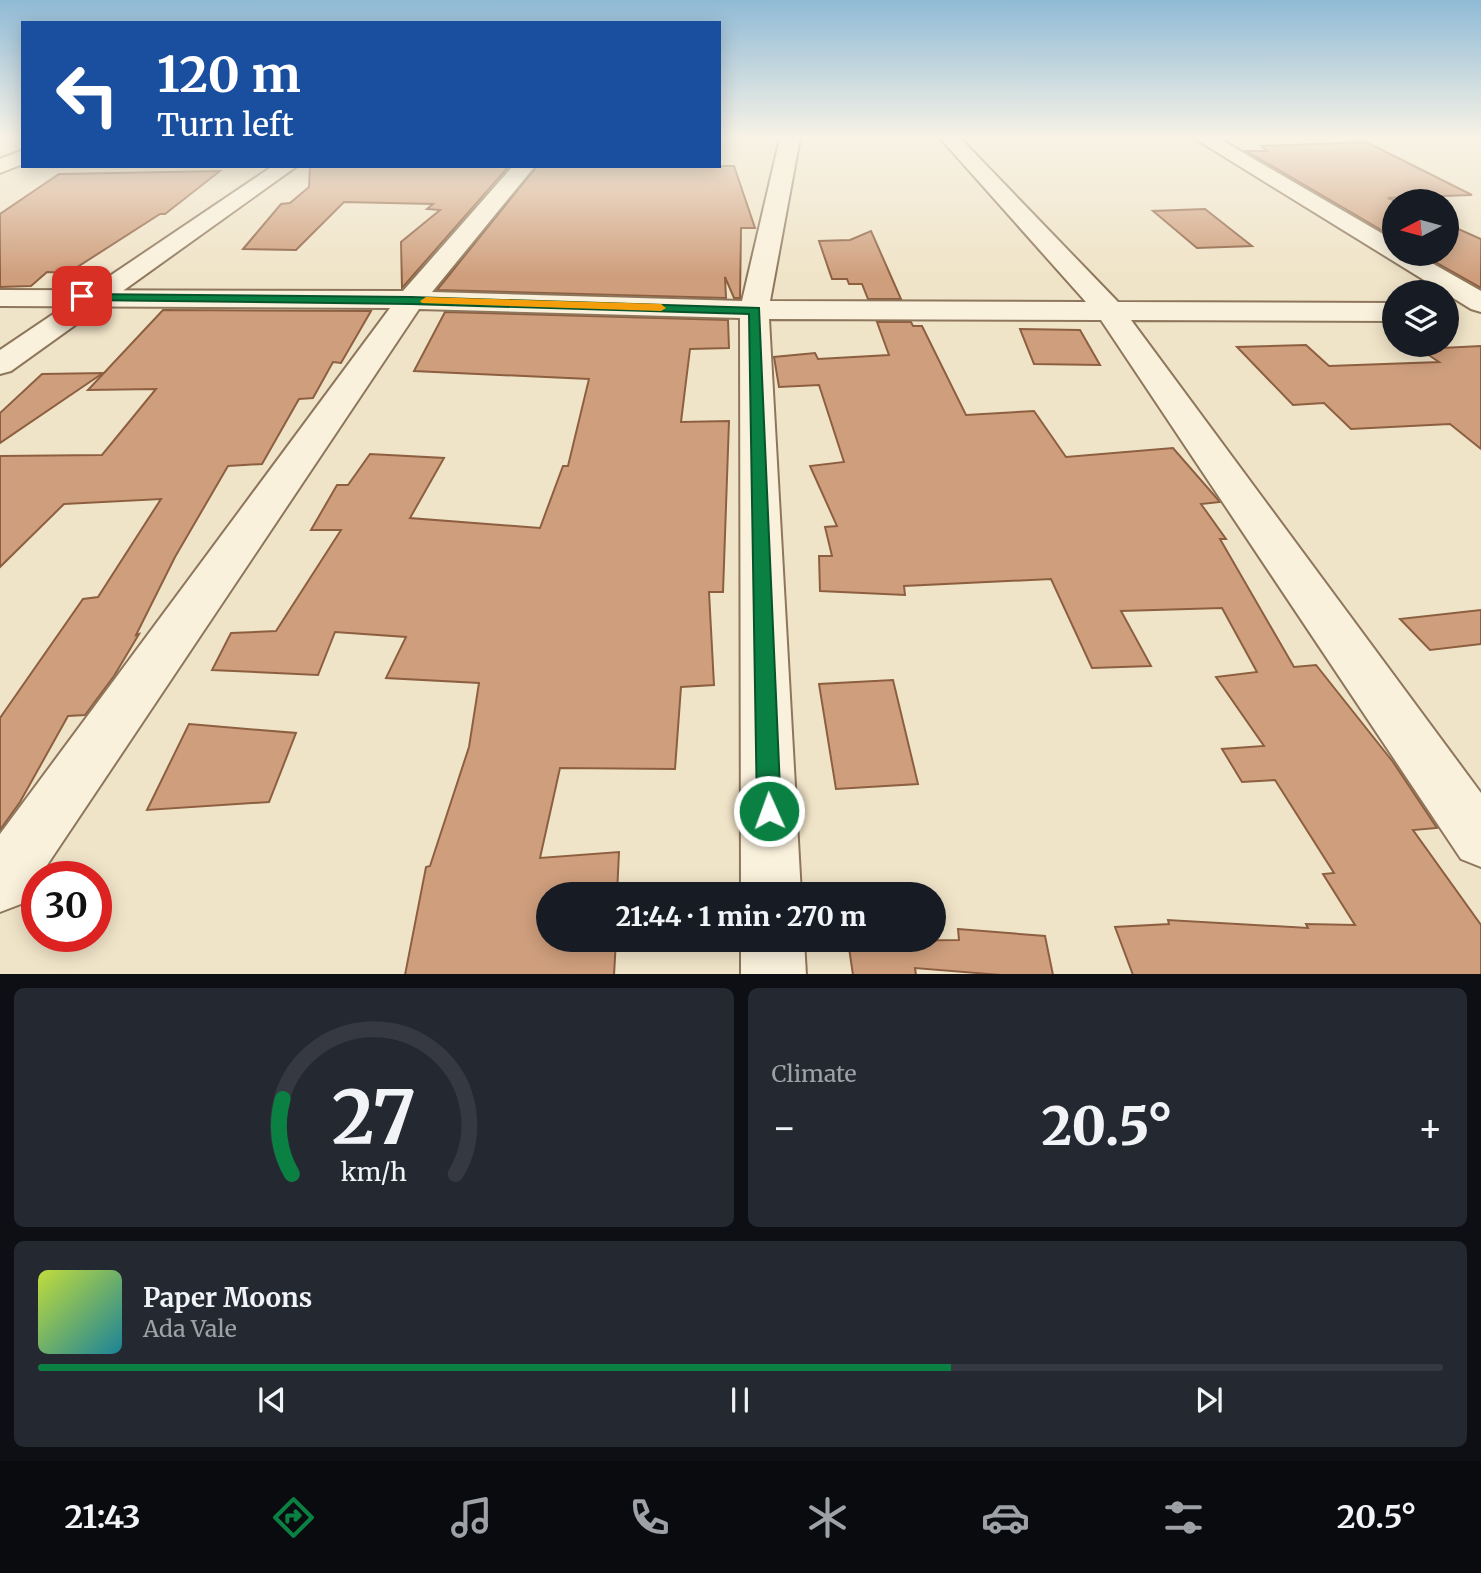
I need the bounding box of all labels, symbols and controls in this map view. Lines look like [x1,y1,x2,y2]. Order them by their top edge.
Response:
text: 120 m [157,44,301,105]
icon: left [42,49,133,140]
text: Turn left [157,105,294,145]
north arrow [1382,189,1460,266]
map controls [1382,189,1459,357]
pin [52,266,112,326]
icon: arrive [63,277,101,315]
button: layers [1382,280,1459,357]
position arrow [732,774,806,848]
speed limit sign: 30 [21,861,112,952]
text: 21:44 · 1 min · 270 m [616,900,866,933]
text: Climate [772,1059,857,1088]
text: 27 [332,1072,416,1164]
text: 20.5° [1042,1094,1173,1159]
text: − [772,1104,797,1151]
text: + [1418,1104,1443,1151]
text: km/h [341,1155,407,1187]
text: Paper Moons [143,1281,312,1314]
text: Ada Vale [143,1314,237,1343]
icon: previous [253,1381,291,1419]
icon: pause [721,1381,759,1419]
icon: next [1190,1381,1228,1419]
icon: directions [269,1493,318,1542]
icon: music [447,1493,496,1542]
icon: phone [625,1493,674,1542]
icon: climate [803,1493,852,1542]
icon: car [981,1493,1030,1542]
icon: filters [1159,1493,1208,1542]
text: 21:43 [64,1497,140,1537]
text: 20.5° [1337,1497,1417,1537]

